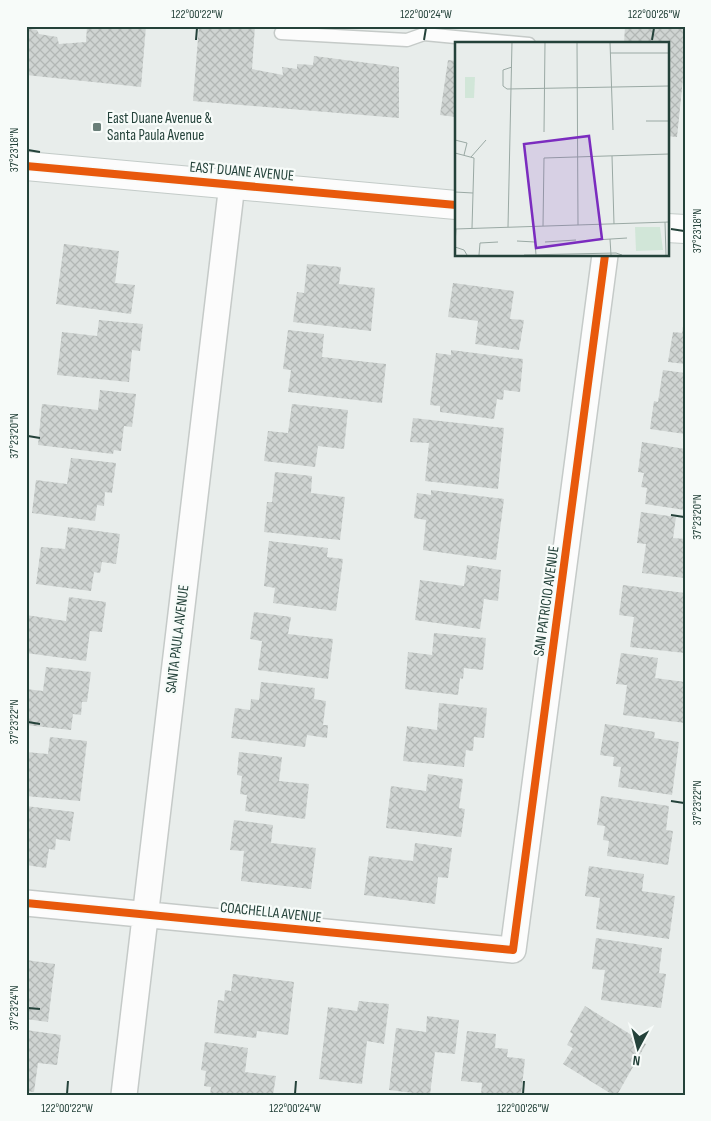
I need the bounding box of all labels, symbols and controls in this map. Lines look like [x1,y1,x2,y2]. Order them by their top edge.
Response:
text: 122°00'22"W [171,7,223,22]
text: 122°00'24"W [400,7,452,22]
text: 122°00'26"W [628,7,680,22]
inset map [455,42,668,256]
place label: East Duane Avenue & Santa Paula Avenue [107,109,212,145]
marker: East Duane Avenue & Santa Paula Avenue [91,121,103,133]
text: 37°23'18"N [7,128,22,172]
street label: EAST DUANE AVENUE [189,157,295,186]
text: 37°23'18"N [690,209,705,253]
text: 37°23'20"N [7,413,22,459]
text: 37°23'20"N [690,494,705,540]
street label: SAN PATRICIO AVENUE [529,545,564,657]
street label: SANTA PAULA AVENUE [161,584,194,694]
text: 37°23'22"N [7,699,22,745]
text: 37°23'22"N [690,780,705,826]
street label: COACHELLA AVENUE [219,898,323,927]
text: 37°23'24"N [7,985,22,1031]
north arrow [614,1024,664,1074]
text: N [632,1052,641,1069]
text: 122°00'22"W [41,1101,93,1116]
text: 122°00'24"W [269,1101,321,1116]
text: 122°00'26"W [497,1101,549,1116]

